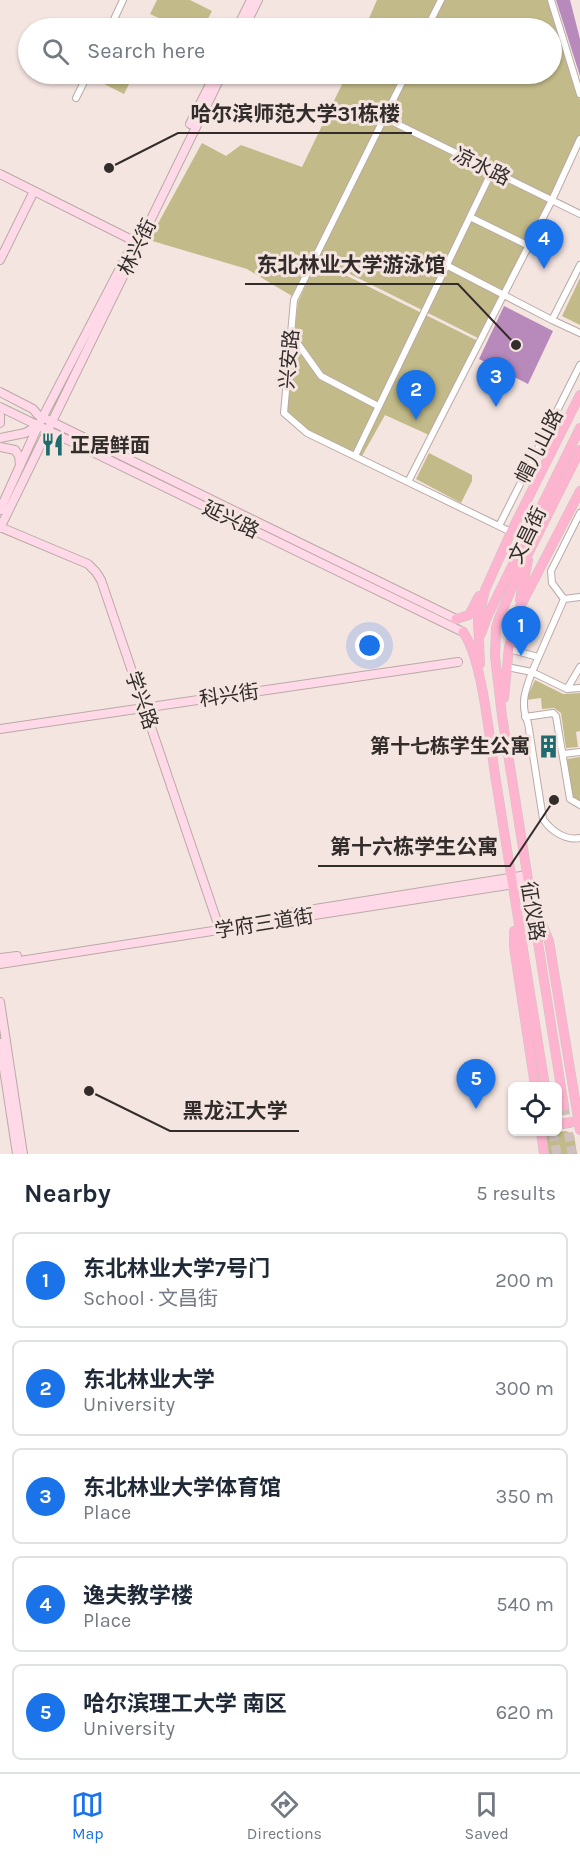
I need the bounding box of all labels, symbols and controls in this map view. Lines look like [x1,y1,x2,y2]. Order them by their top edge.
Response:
search box [18,18,562,84]
icon: search [39,35,72,68]
text: Search here [87,38,205,64]
callout: 哈尔滨师范大学31栋楼 [178,94,412,133]
text: 哈尔滨师范大学31栋楼 [190,102,400,126]
street label: 凉水路 [450,143,514,190]
street label: 林兴街 [114,215,161,279]
pin: 4 [524,220,564,269]
callout: 东北林业大学游泳馆 [245,245,458,284]
text: 东北林业大学游泳馆 [257,253,446,277]
street label: 兴安路 [275,328,304,390]
pin: 3 [476,358,516,407]
pin: 2 [396,370,436,420]
street label: 帽儿山路 [511,405,568,487]
restaurant icon: 正居鲜面 [39,432,65,458]
place label: 正居鲜面 [70,434,150,457]
street label: 延兴路 [199,496,263,543]
street label: 文昌街 [504,503,551,567]
pin: 1 [502,606,540,656]
your location [355,631,384,660]
street label: 学兴路 [121,668,162,732]
street label: 科兴街 [198,680,260,711]
building icon: 第十七栋学生公寓 [535,733,561,759]
place label: 第十七栋学生公寓 [370,735,530,758]
callout: 第十六栋学生公寓 [318,827,510,866]
text: 第十六栋学生公寓 [330,835,498,859]
street label: 征仪路 [516,880,549,943]
street label: 学府三道街 [213,904,315,943]
pin: 5 [456,1060,496,1109]
map controls [508,1082,562,1136]
button: locate [508,1082,562,1136]
callout: 黑龙江大学 [170,1092,299,1131]
text: 黑龙江大学 [183,1099,288,1123]
text: Nearby [24,1178,111,1209]
text: 5 results [476,1182,556,1205]
text: 东北林业大学7号门 [83,1256,270,1282]
text: 1 [42,1269,49,1292]
text: 200 m [495,1269,554,1292]
text: School · 文昌街 [83,1287,218,1310]
text: 东北林业大学 [83,1367,215,1393]
text: 2 [39,1377,52,1400]
text: 300 m [495,1377,554,1400]
text: University [83,1393,175,1416]
text: 东北林业大学体育馆 [83,1475,281,1501]
text: 3 [39,1485,52,1508]
text: 350 m [496,1485,554,1508]
text: Place [83,1501,131,1524]
text: 逸夫教学楼 [83,1583,193,1609]
text: 4 [40,1593,51,1616]
text: 540 m [496,1593,554,1616]
text: Place [83,1609,131,1632]
text: 哈尔滨理工大学 南区 [83,1691,287,1717]
text: 5 [40,1701,51,1724]
text: 620 m [496,1701,554,1724]
text: University [83,1717,175,1740]
tab: Map [71,1788,104,1843]
tab: Directions [247,1788,322,1843]
tab: Saved [465,1788,509,1843]

